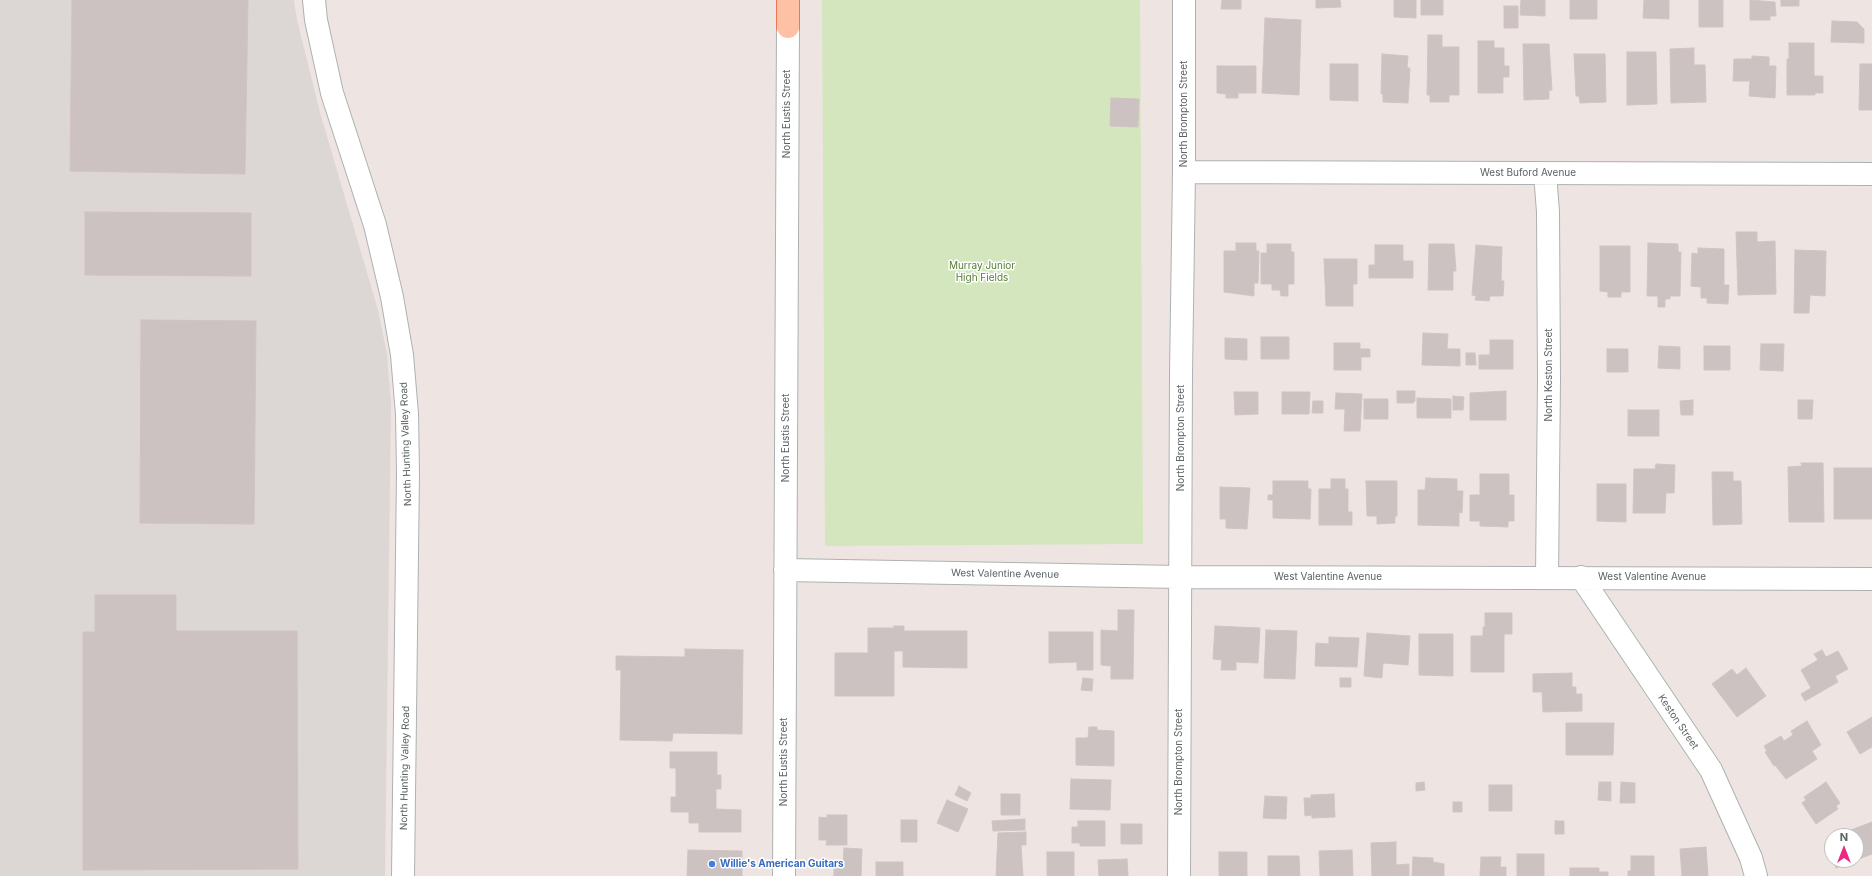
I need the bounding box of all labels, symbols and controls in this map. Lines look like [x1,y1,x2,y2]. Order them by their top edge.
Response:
street label: North Brompton Street [1178,61,1190,167]
street label: North Eustis Street [781,70,793,158]
street label: West Buford Avenue [1480,167,1576,179]
park label: Murray Junior High Fields [949,260,1015,284]
street label: North Keston Street [1543,329,1555,421]
street label: North Hunting Valley Road [398,382,414,506]
street label: North Brompton Street [1175,385,1187,491]
street label: North Eustis Street [780,394,792,482]
street label: West Valentine Avenue [951,567,1059,581]
street label: West Valentine Avenue [1274,571,1382,583]
street label: West Valentine Avenue [1598,571,1706,583]
street label: Keston Street [1655,692,1701,752]
street label: North Hunting Valley Road [398,706,412,830]
street label: North Brompton Street [1173,709,1185,815]
street label: North Eustis Street [778,718,790,806]
north arrow [1824,828,1864,868]
text: N [1840,830,1848,844]
place label: Willie's American Guitars [720,858,844,870]
marker: Willie's American Guitars [707,859,717,869]

